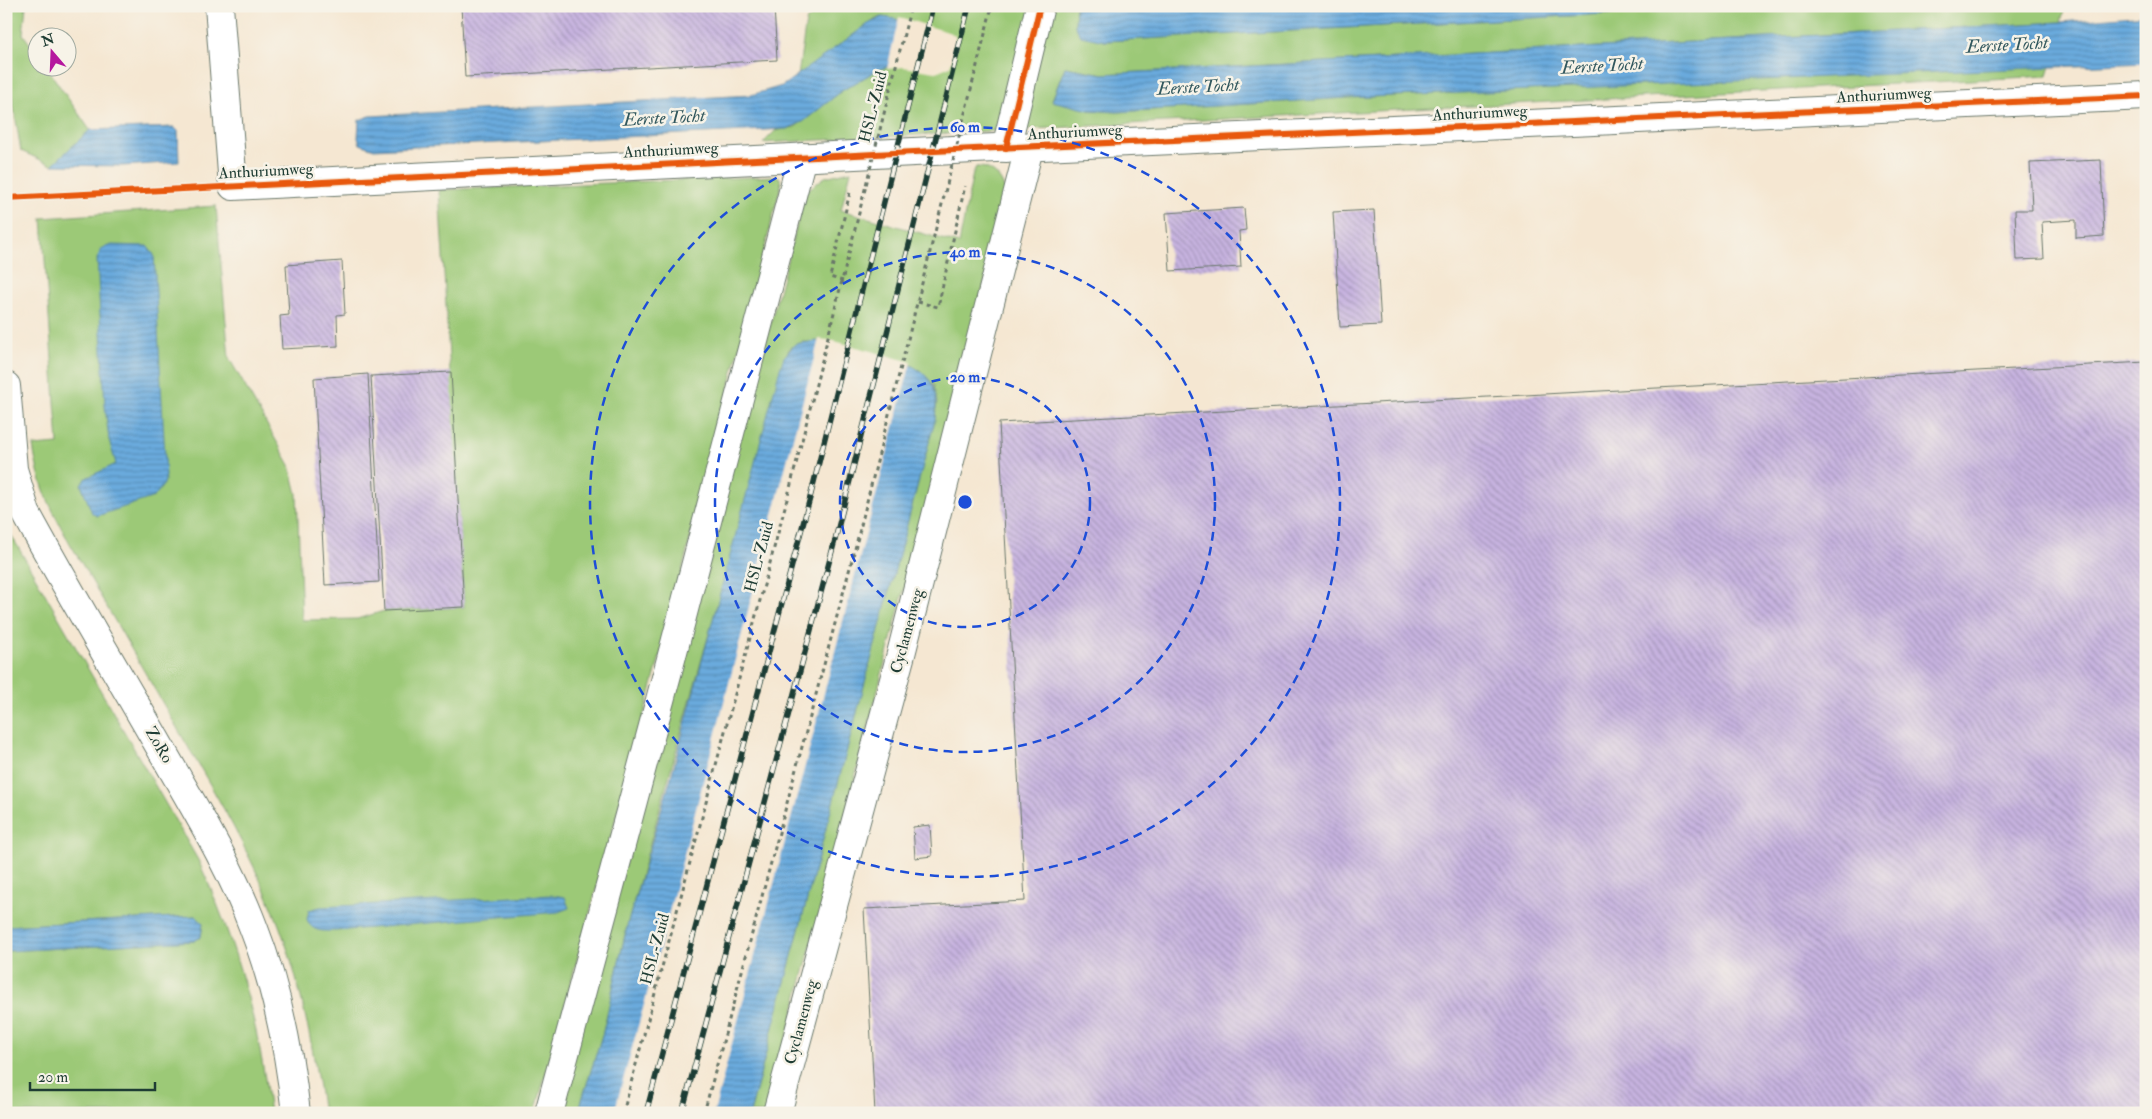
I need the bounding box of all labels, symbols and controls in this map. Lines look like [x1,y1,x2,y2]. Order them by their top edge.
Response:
north arrow [28,28,78,78]
text: N [38,30,57,51]
water label: Eerste Tocht [1964,31,2050,59]
water label: Eerste Tocht [1559,52,1645,80]
street label: HSL-Zuid [855,69,892,145]
water label: Eerste Tocht [1155,73,1241,101]
street label: Anthuriumweg [1835,82,1933,108]
street label: Anthuriumweg [1431,100,1529,126]
water label: Eerste Tocht [621,104,707,132]
text: 60 m [950,118,980,137]
street label: Anthuriumweg [1026,119,1124,145]
street label: Anthuriumweg [622,137,720,163]
street label: Anthuriumweg [217,158,315,184]
text: 40 m [949,243,981,262]
text: 20 m [950,368,980,387]
centre of rings [956,493,974,511]
street label: HSL-Zuid [740,519,778,595]
street label: Cyclamenweg [886,585,928,676]
street label: ZoRo [141,723,177,767]
street label: HSL-Zuid [636,911,674,987]
street label: Cyclamenweg [780,976,822,1067]
scale bar [30,1059,155,1091]
text: 20 m [38,1068,68,1087]

